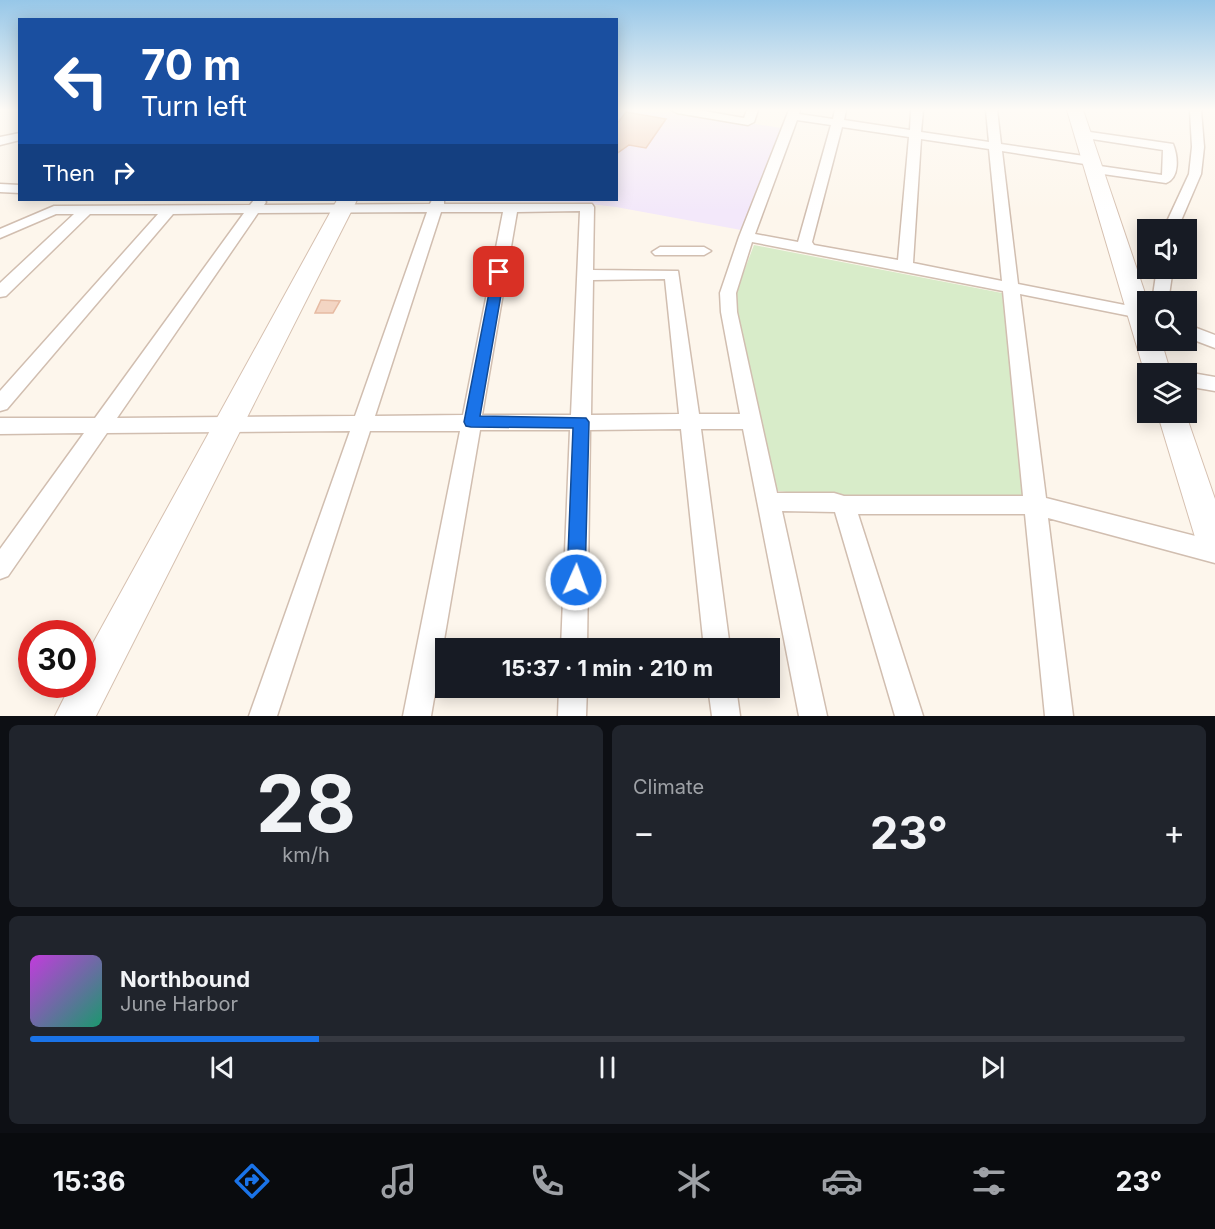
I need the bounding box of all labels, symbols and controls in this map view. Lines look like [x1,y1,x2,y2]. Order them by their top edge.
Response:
text: 70 m [141,39,241,90]
icon: left [42,42,120,120]
text: Turn left [141,90,247,123]
icon: right [107,156,140,189]
text: Then [42,160,95,186]
map controls [1137,219,1197,423]
button: sound [1137,219,1197,279]
pin [473,246,524,297]
icon: arrive [482,255,515,288]
button: search [1137,291,1197,351]
button: layers [1137,363,1197,423]
position arrow [544,548,608,612]
speed limit sign: 30 [18,620,96,698]
text: 15:37 · 1 min · 210 m [502,655,713,681]
text: 28 [256,756,356,851]
text: Climate [633,775,704,799]
text: 23° [870,805,948,860]
text: − [633,812,655,852]
text: + [1163,812,1185,852]
text: km/h [282,843,330,867]
text: Northbound [120,966,250,992]
text: June Harbor [120,992,238,1016]
icon: previous [206,1051,239,1084]
icon: pause [591,1051,624,1084]
icon: next [976,1051,1009,1084]
icon: directions [231,1160,273,1202]
icon: music [378,1160,420,1202]
icon: phone [526,1160,568,1202]
icon: climate [673,1160,715,1202]
icon: car [821,1160,863,1202]
icon: filters [968,1160,1010,1202]
text: 15:36 [53,1165,126,1198]
text: 23° [1116,1165,1162,1198]

